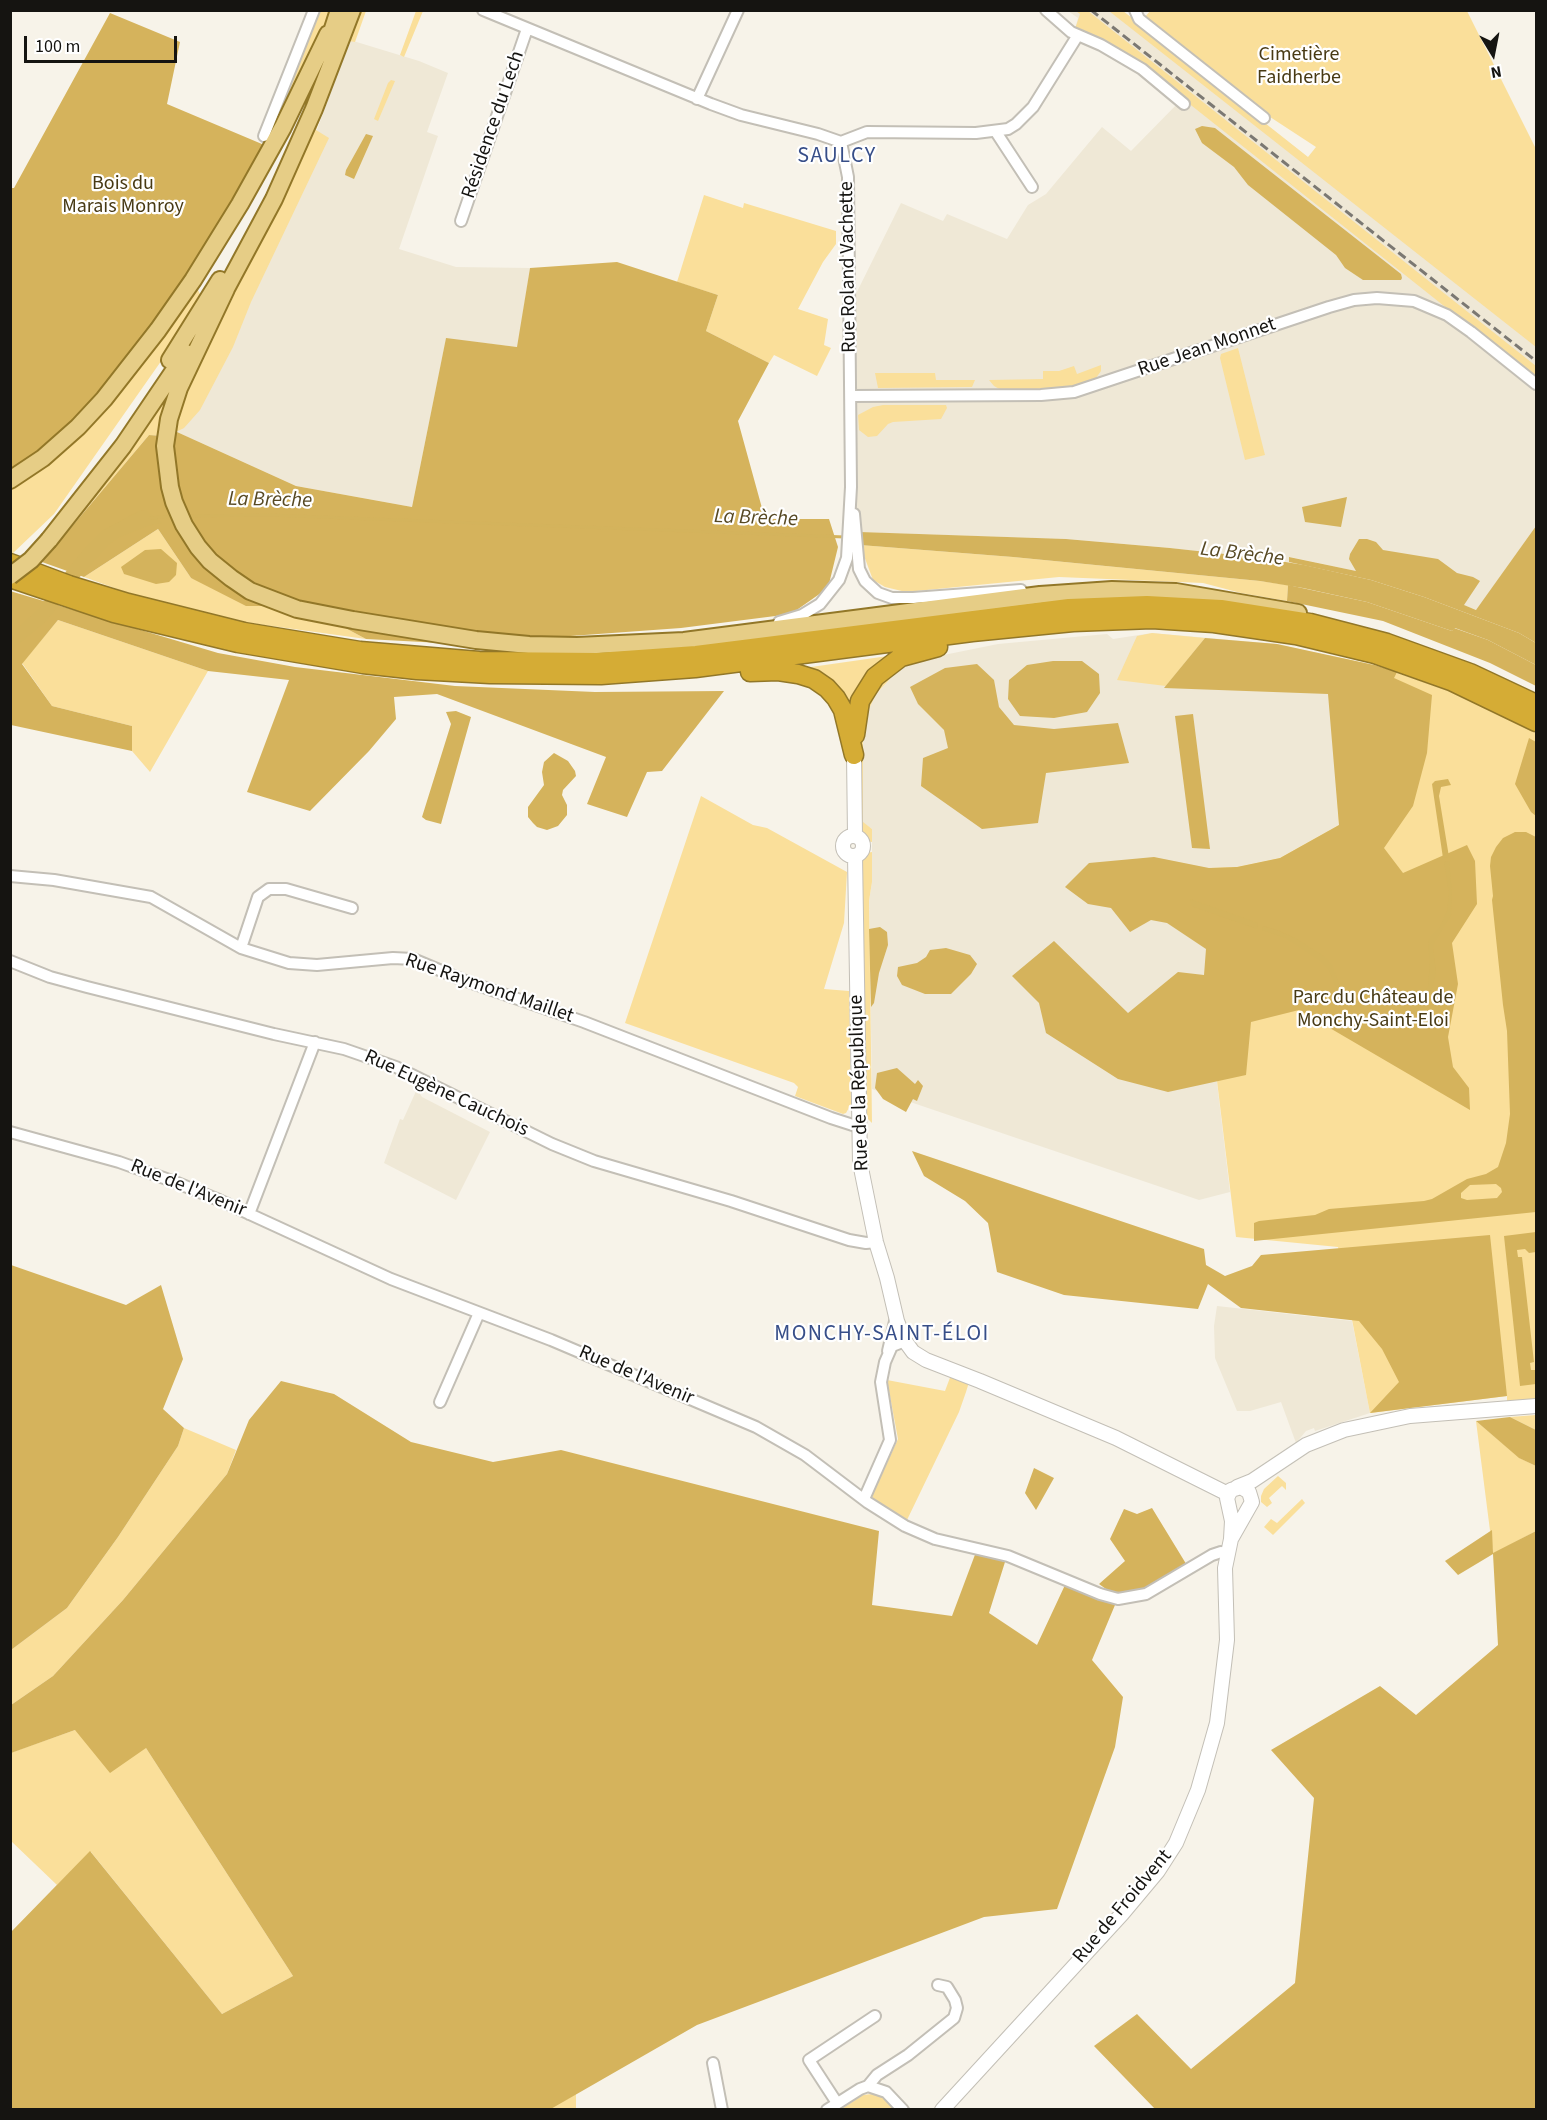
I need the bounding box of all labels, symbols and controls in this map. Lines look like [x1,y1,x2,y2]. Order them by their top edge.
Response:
scale bar [27,24,180,62]
north arrow [1463,24,1523,84]
text: 100 m [35,34,80,59]
park label: Cimetière Faidherbe [1257,44,1341,91]
street label: Résidence du Lech [458,48,530,202]
text: N [1489,60,1503,83]
district label: SAULCY [797,144,877,170]
park label: Bois du Marais Monroy [62,173,184,220]
street label: Rue Roland Vachette [836,181,862,353]
street label: Rue Jean Monnet [1135,313,1279,383]
water label: La Brèche [228,488,312,514]
water label: La Brèche [714,505,798,533]
water label: La Brèche [1199,537,1285,573]
street label: Rue Raymond Maillet [402,949,576,1029]
park label: Parc du Château de Monchy-Saint-Eloi [1293,987,1453,1034]
street label: Rue de la République [845,994,875,1172]
street label: Rue Eugène Cauchois [360,1045,532,1143]
street label: Rue de l'Avenir [127,1155,249,1223]
district label: MONCHY-SAINT-ÉLOI [774,1322,990,1348]
street label: Rue de l'Avenir [575,1341,697,1411]
street label: Rue de Froidvent [1068,1845,1178,1969]

